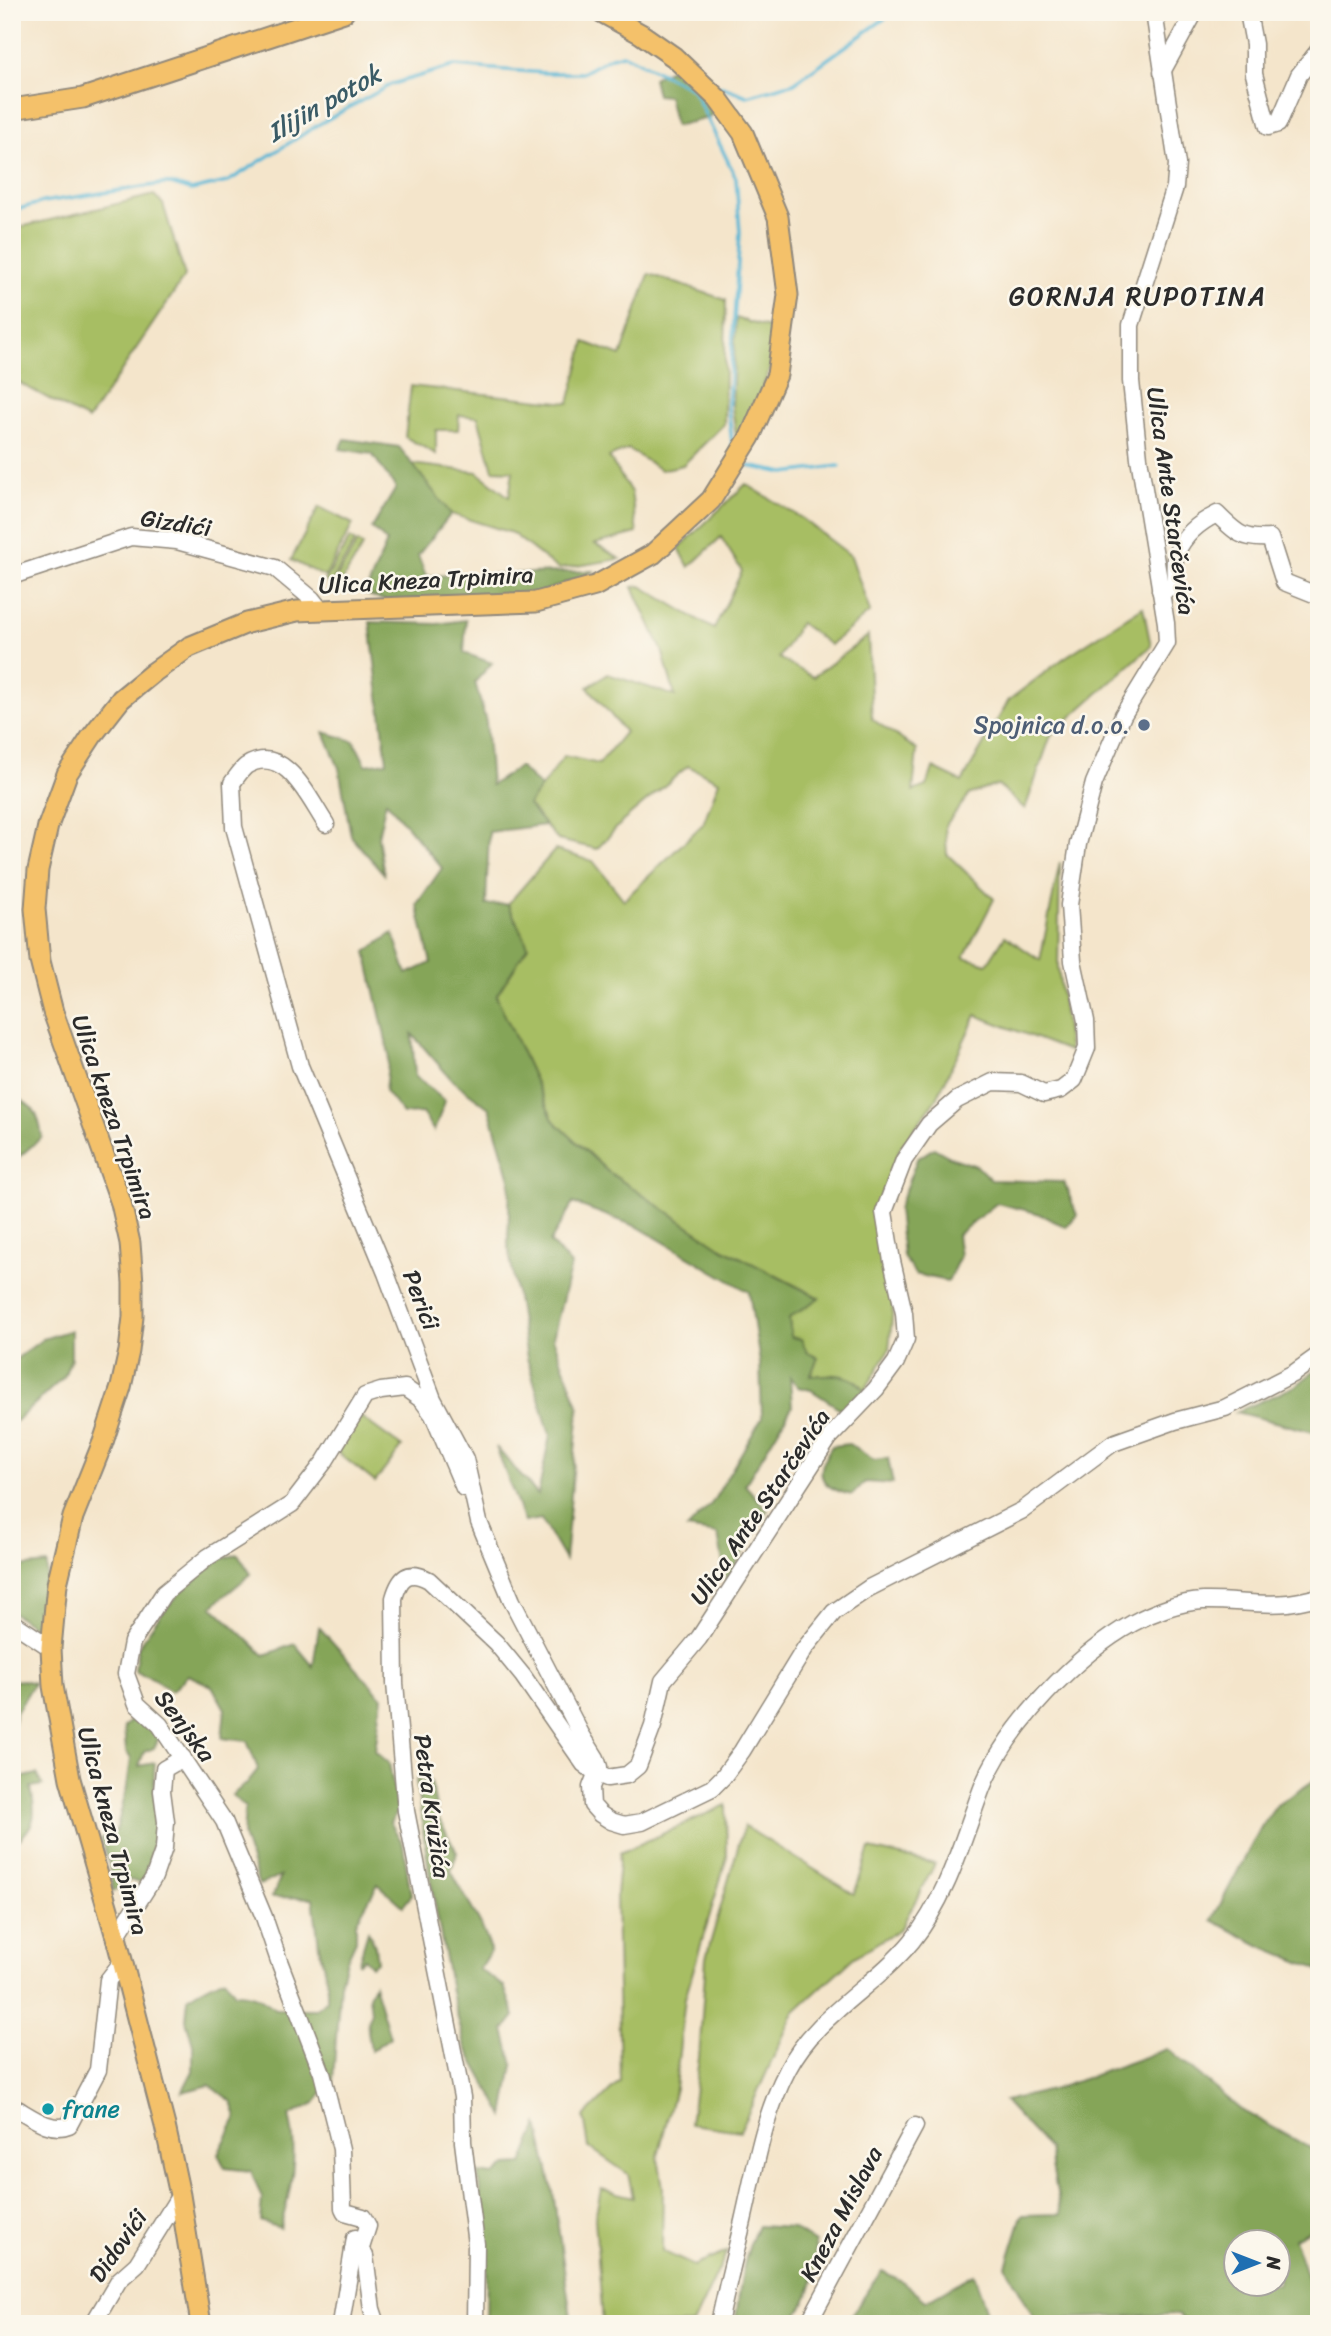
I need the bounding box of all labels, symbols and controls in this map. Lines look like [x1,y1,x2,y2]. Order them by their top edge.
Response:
water label: Ilijin potok [257,50,392,155]
district label: GORNJA RUPOTINA [1009,273,1267,319]
street label: Ulica Ante Starčevića [1134,384,1208,618]
street label: Gizdići [138,497,215,549]
street label: Ulica Kneza Trpimira [317,553,535,607]
place label: Spojnica d.o.o. [974,704,1130,746]
marker: Spojnica d.o.o. [1136,717,1152,733]
street label: Ulica kneza Trpimira [59,1009,169,1225]
street label: Perići [390,1264,452,1337]
street label: Ulica Ante Starčevića [678,1400,842,1614]
street label: Senjska [143,1680,227,1772]
street label: Ulica kneza Trpimira [65,1722,161,1940]
street label: Petra Kružića [401,1731,463,1882]
place label: frane [62,2088,120,2130]
marker: frane [40,2101,56,2117]
street label: Kneza Mislava [788,2138,895,2289]
street label: Didovići [77,2199,160,2292]
north arrow [1222,2228,1292,2298]
text: N [1257,2255,1290,2270]

